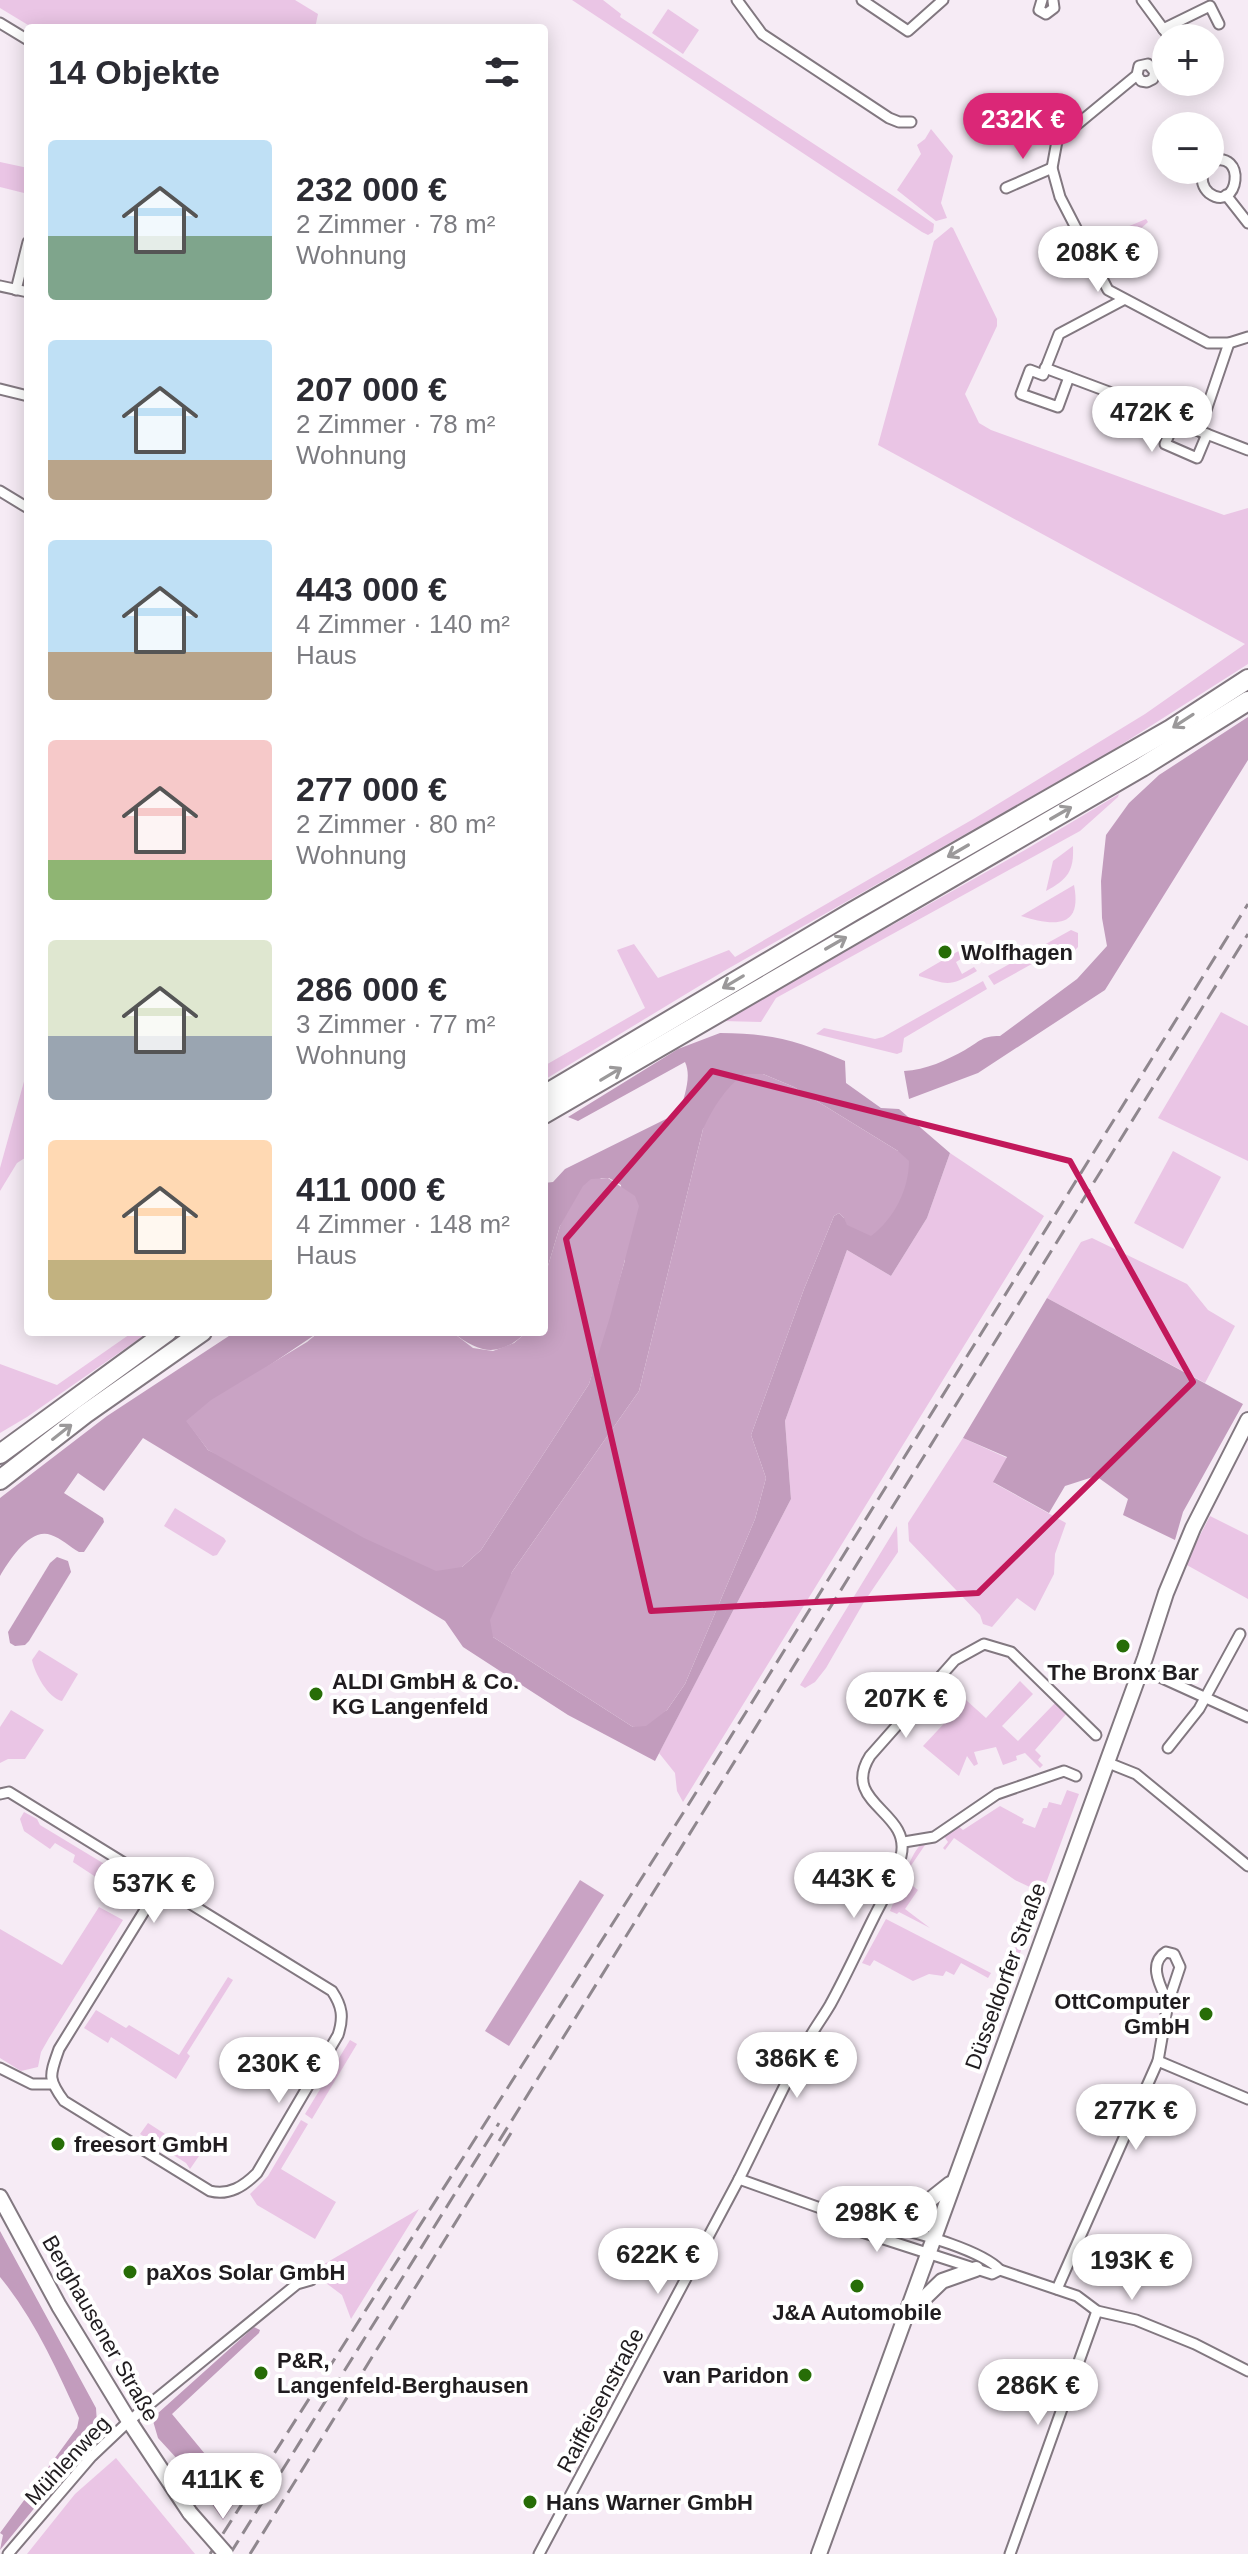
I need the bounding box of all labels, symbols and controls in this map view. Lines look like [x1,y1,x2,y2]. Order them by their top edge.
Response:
map controls [1152,24,1224,184]
button: + [1152,24,1224,96]
icon: filters [480,50,524,94]
text: 14 Objekte [48,53,220,91]
pin: 232K € [958,93,1088,161]
text: 232K € [981,104,1065,134]
button: − [1152,112,1224,184]
text: 232 000 € [296,170,447,208]
icon: home [112,172,208,268]
text: 2 Zimmer · 78 m² [296,209,495,239]
pin: 208K € [1033,226,1163,294]
text: 208K € [1056,237,1140,267]
text: Wohnung [296,240,407,270]
text: 207 000 € [296,370,447,408]
icon: home [112,372,208,468]
pin: 472K € [1087,386,1217,454]
text: 472K € [1110,397,1194,427]
text: 2 Zimmer · 78 m² [296,409,495,439]
text: Wohnung [296,440,407,470]
text: 443 000 € [296,570,447,608]
icon: home [112,572,208,668]
text: 4 Zimmer · 140 m² [296,609,510,639]
text: Haus [296,640,357,670]
one-way arrow [1172,713,1194,730]
text: 277 000 € [296,770,447,808]
icon: home [112,772,208,868]
one-way arrow [1049,805,1072,821]
text: 2 Zimmer · 80 m² [296,809,495,839]
text: Wohnung [296,840,407,870]
one-way arrow [946,844,970,859]
one-way arrow [824,935,847,951]
place label: Wolfhagen [961,940,1073,965]
marker: Wolfhagen [936,943,954,961]
text: 286 000 € [296,970,447,1008]
icon: home [112,972,208,1068]
one-way arrow [722,975,745,991]
text: 3 Zimmer · 77 m² [296,1009,495,1039]
text: Wohnung [296,1040,407,1070]
one-way arrow [599,1066,622,1082]
text: 411 000 € [296,1170,445,1208]
icon: home [112,1172,208,1268]
text: 4 Zimmer · 148 m² [296,1209,510,1239]
text: Haus [296,1240,357,1270]
one-way arrow [51,1424,72,1441]
marker: The Bronx Bar [1114,1637,1132,1655]
place label: The Bronx Bar [1047,1660,1199,1685]
place label: ALDI GmbH & Co. KG Langenfeld [332,1669,519,1719]
pin: 207K € [841,1672,971,1740]
text: 207K € [864,1683,948,1713]
marker: ALDI GmbH & Co. KG Langenfeld [307,1685,325,1703]
pin: 443K € [789,1852,919,1920]
pin: 537K € [89,1857,219,1925]
text: 443K € [812,1863,896,1893]
text: 537K € [112,1868,196,1898]
street label: Düsseldorfer Straße [960,1879,1051,2073]
place label: OttComputer GmbH [1054,1989,1190,2039]
marker: OttComputer GmbH [1197,2005,1215,2023]
pin: 386K € [732,2032,862,2100]
pin: 230K € [214,2037,344,2105]
text: 386K € [755,2043,839,2073]
text: 230K € [237,2048,321,2078]
pin: 277K € [1071,2084,1201,2152]
text: 277K € [1094,2095,1178,2125]
place label: freesort GmbH [74,2132,228,2157]
marker: freesort GmbH [49,2135,67,2153]
pin: 298K € [812,2186,942,2254]
text: 298K € [835,2197,919,2227]
pin: 622K € [593,2228,723,2296]
street label: Berghausener Straße [37,2231,164,2426]
pin: 193K € [1067,2234,1197,2302]
text: 622K € [616,2239,700,2269]
text: 193K € [1090,2245,1174,2275]
place label: paXos Solar GmbH [146,2260,345,2285]
marker: paXos Solar GmbH [121,2263,139,2281]
marker: J&A Automobile [848,2277,866,2295]
place label: J&A Automobile [772,2300,942,2325]
street label: Raiffeisenstraße [552,2324,649,2477]
place label: P&R, Langenfeld-Berghausen [277,2348,529,2398]
pin: 286K € [973,2359,1103,2427]
place label: van Paridon [663,2363,789,2388]
marker: P&R, Langenfeld-Berghausen [252,2364,270,2382]
marker: van Paridon [796,2366,814,2384]
text: 286K € [996,2370,1080,2400]
street label: Mühlenweg [20,2411,115,2510]
pin: 411K € [158,2453,288,2521]
text: 411K € [182,2464,264,2494]
place label: Hans Warner GmbH [546,2490,753,2515]
marker: Hans Warner GmbH [521,2493,539,2511]

